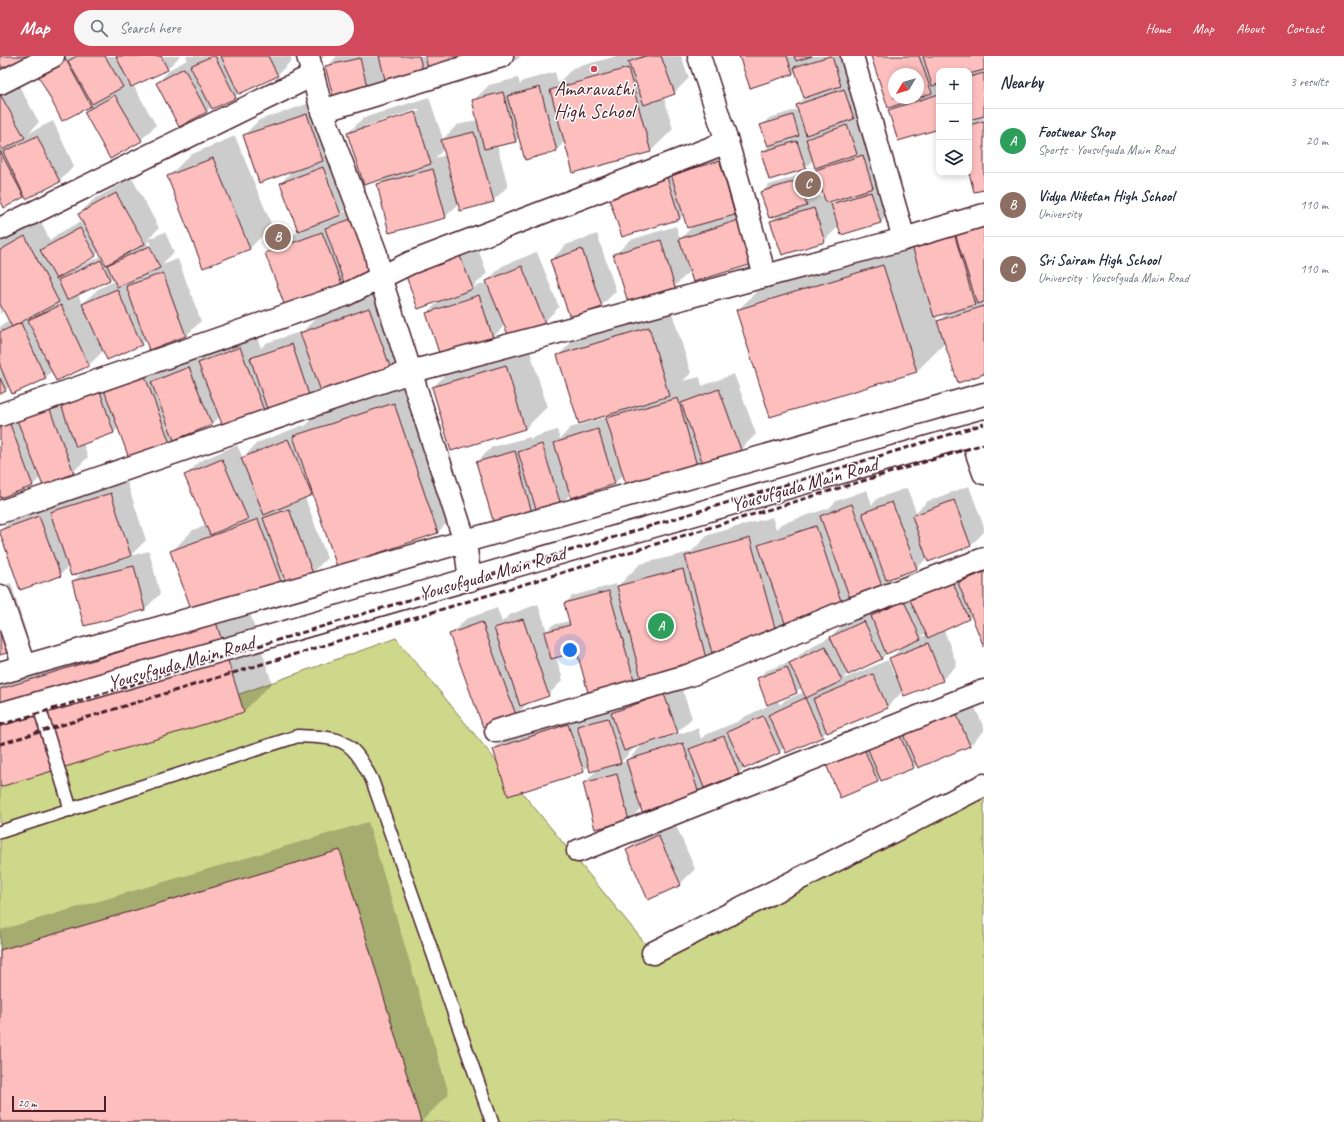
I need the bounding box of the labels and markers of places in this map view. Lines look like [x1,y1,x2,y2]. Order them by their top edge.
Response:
marker: Amaravathi High School [589,64,599,74]
place label: Amaravathi High School [554,76,638,124]
pin: C [795,169,821,199]
pin: B [265,222,291,252]
pin: A [648,611,674,641]

